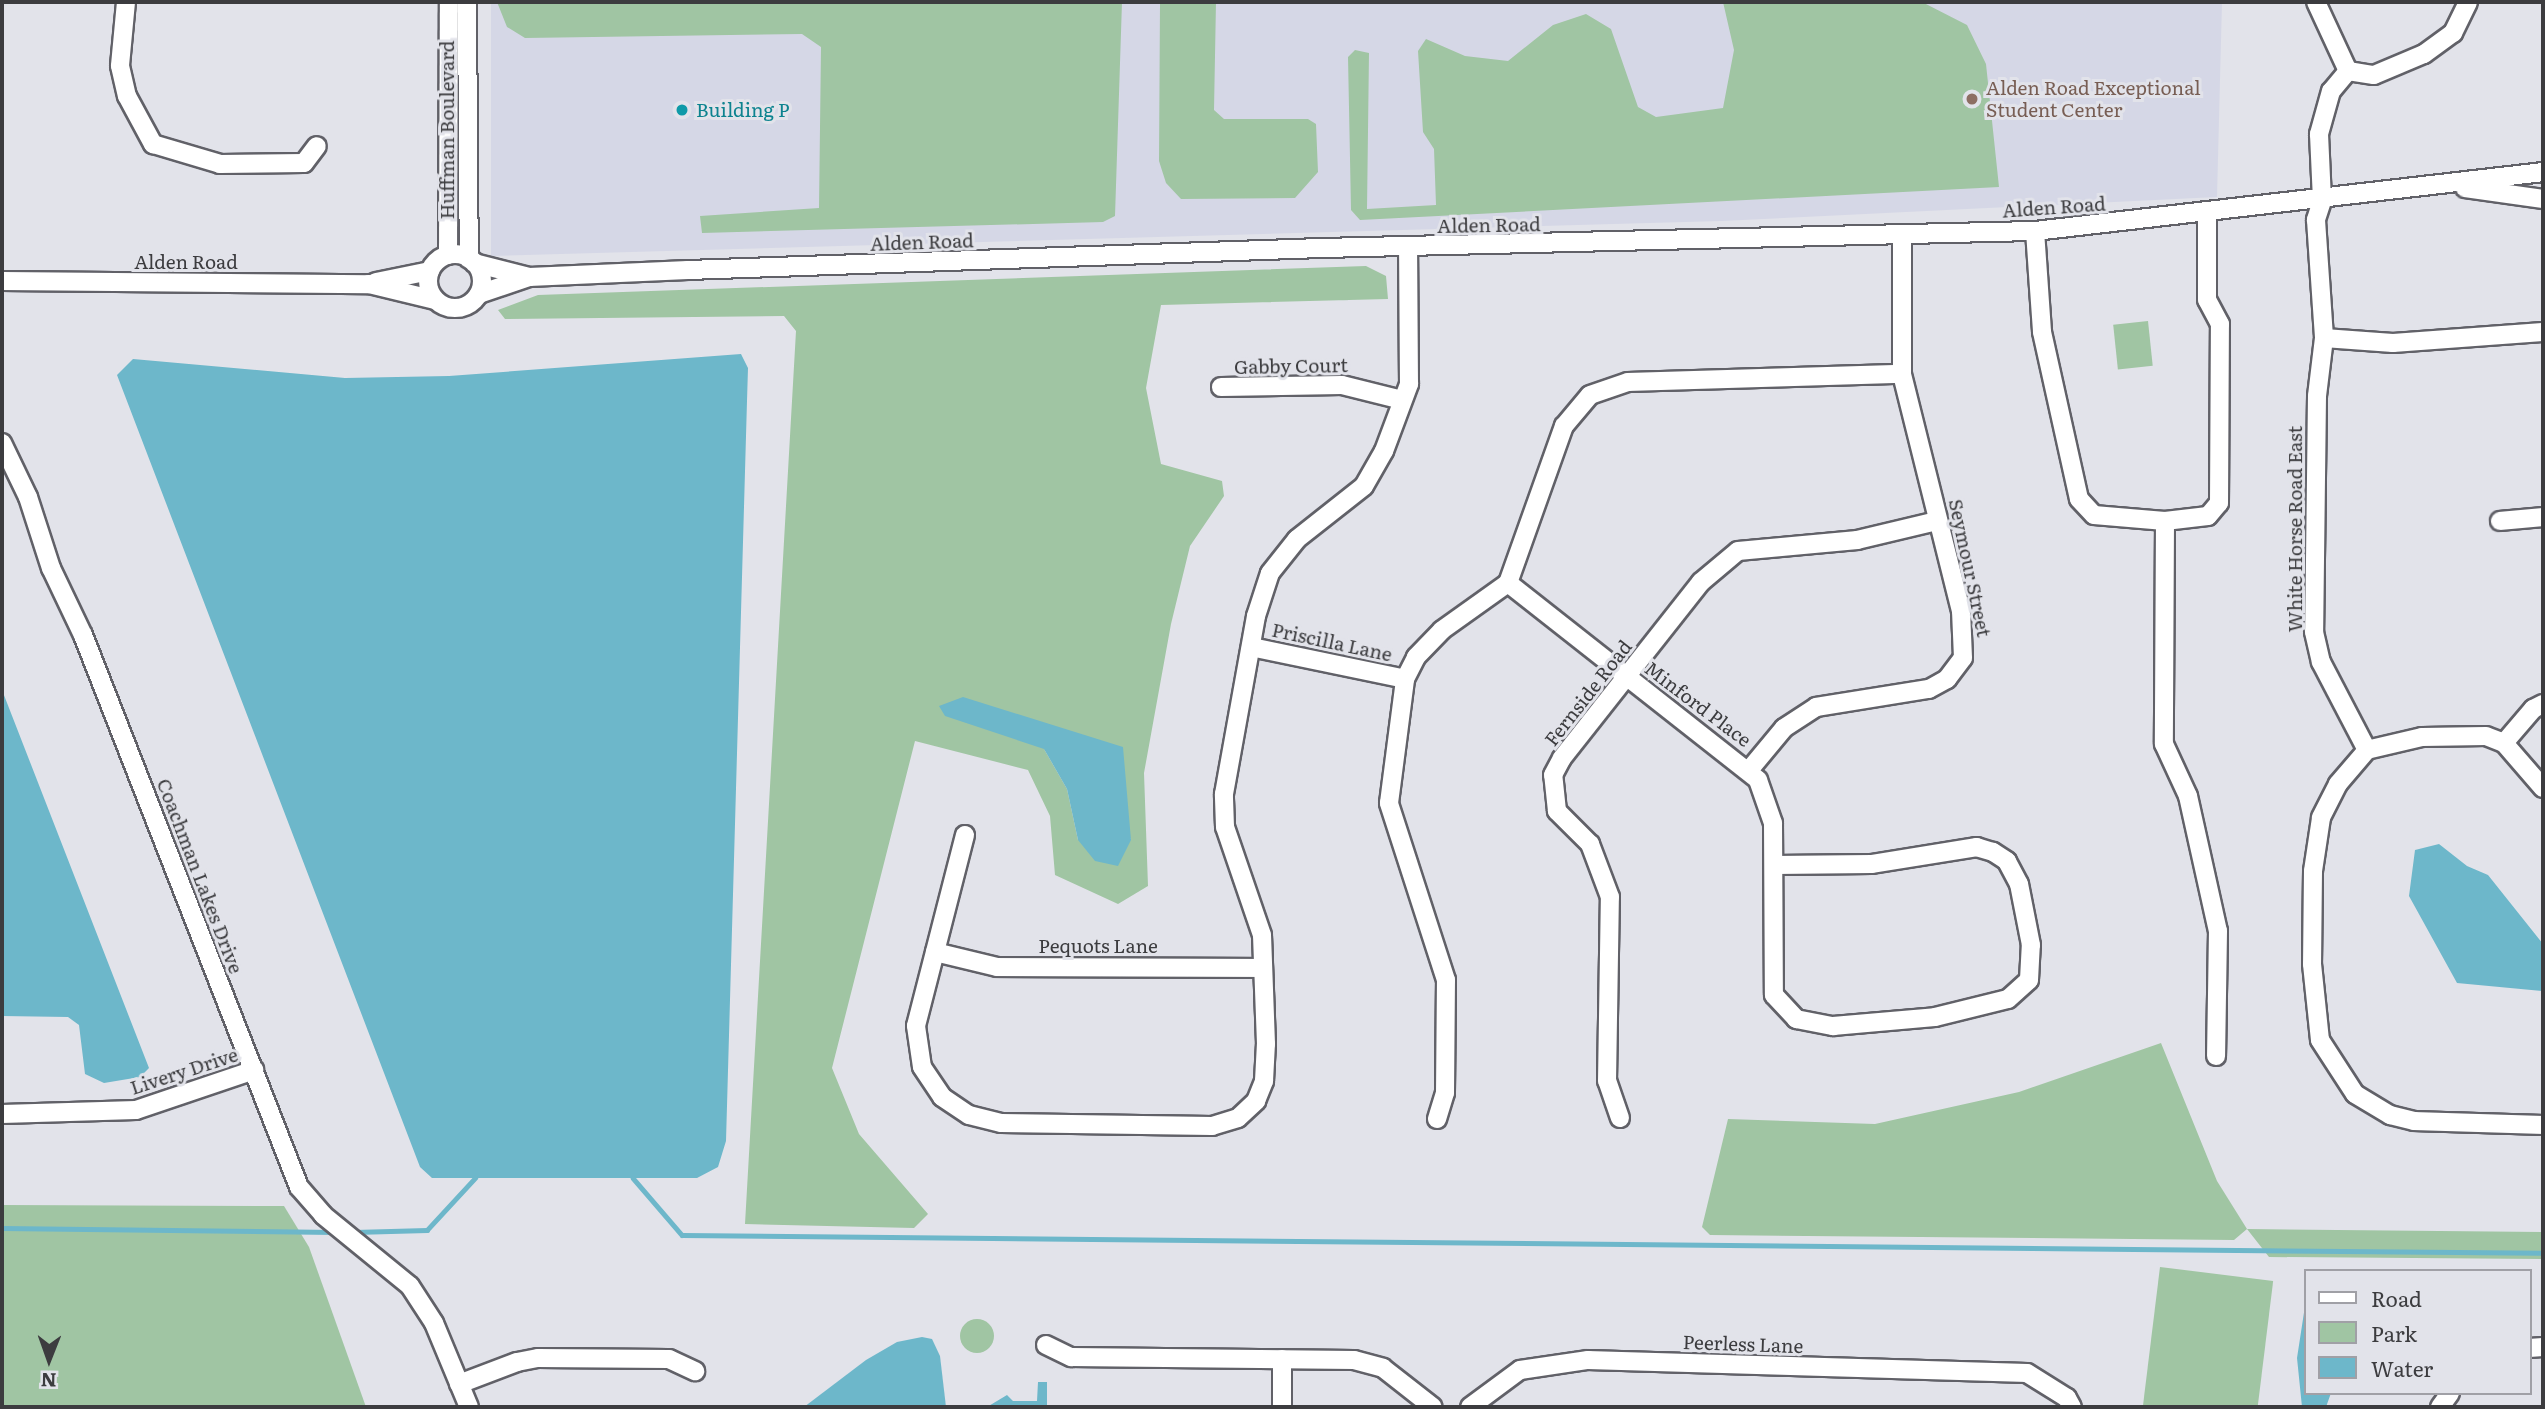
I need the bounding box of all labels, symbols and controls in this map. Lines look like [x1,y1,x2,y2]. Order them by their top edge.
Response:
street label: Huffman Boulevard [436,41,458,219]
place label: Alden Road Exceptional Student Center [1986,77,2201,121]
marker: Alden Road Exceptional Student Center [1964,91,1980,107]
place label: Building P [696,99,789,121]
marker: Building P [674,102,690,118]
street label: Alden Road [2001,192,2107,222]
street label: Alden Road [1437,213,1541,237]
street label: Alden Road [870,229,974,255]
street label: Alden Road [134,251,238,273]
street label: Gabby Court [1234,354,1348,378]
street label: White Horse Road East [2284,426,2306,632]
street label: Seymour Street [1944,497,1996,639]
street label: Priscilla Lane [1270,618,1394,666]
street label: Fernside Road [1540,636,1636,750]
street label: Minford Place [1640,657,1756,751]
street label: Coachman Lakes Drive [152,775,248,977]
street label: Pequots Lane [1038,935,1158,957]
street label: Livery Drive [127,1043,241,1099]
legend [2304,1269,2531,1395]
text: Road [2371,1282,2422,1313]
text: Park [2371,1317,2417,1348]
north arrow [14,1325,84,1395]
street label: Peerless Lane [1682,1330,1804,1358]
text: Water [2371,1352,2433,1383]
text: N [40,1367,57,1395]

